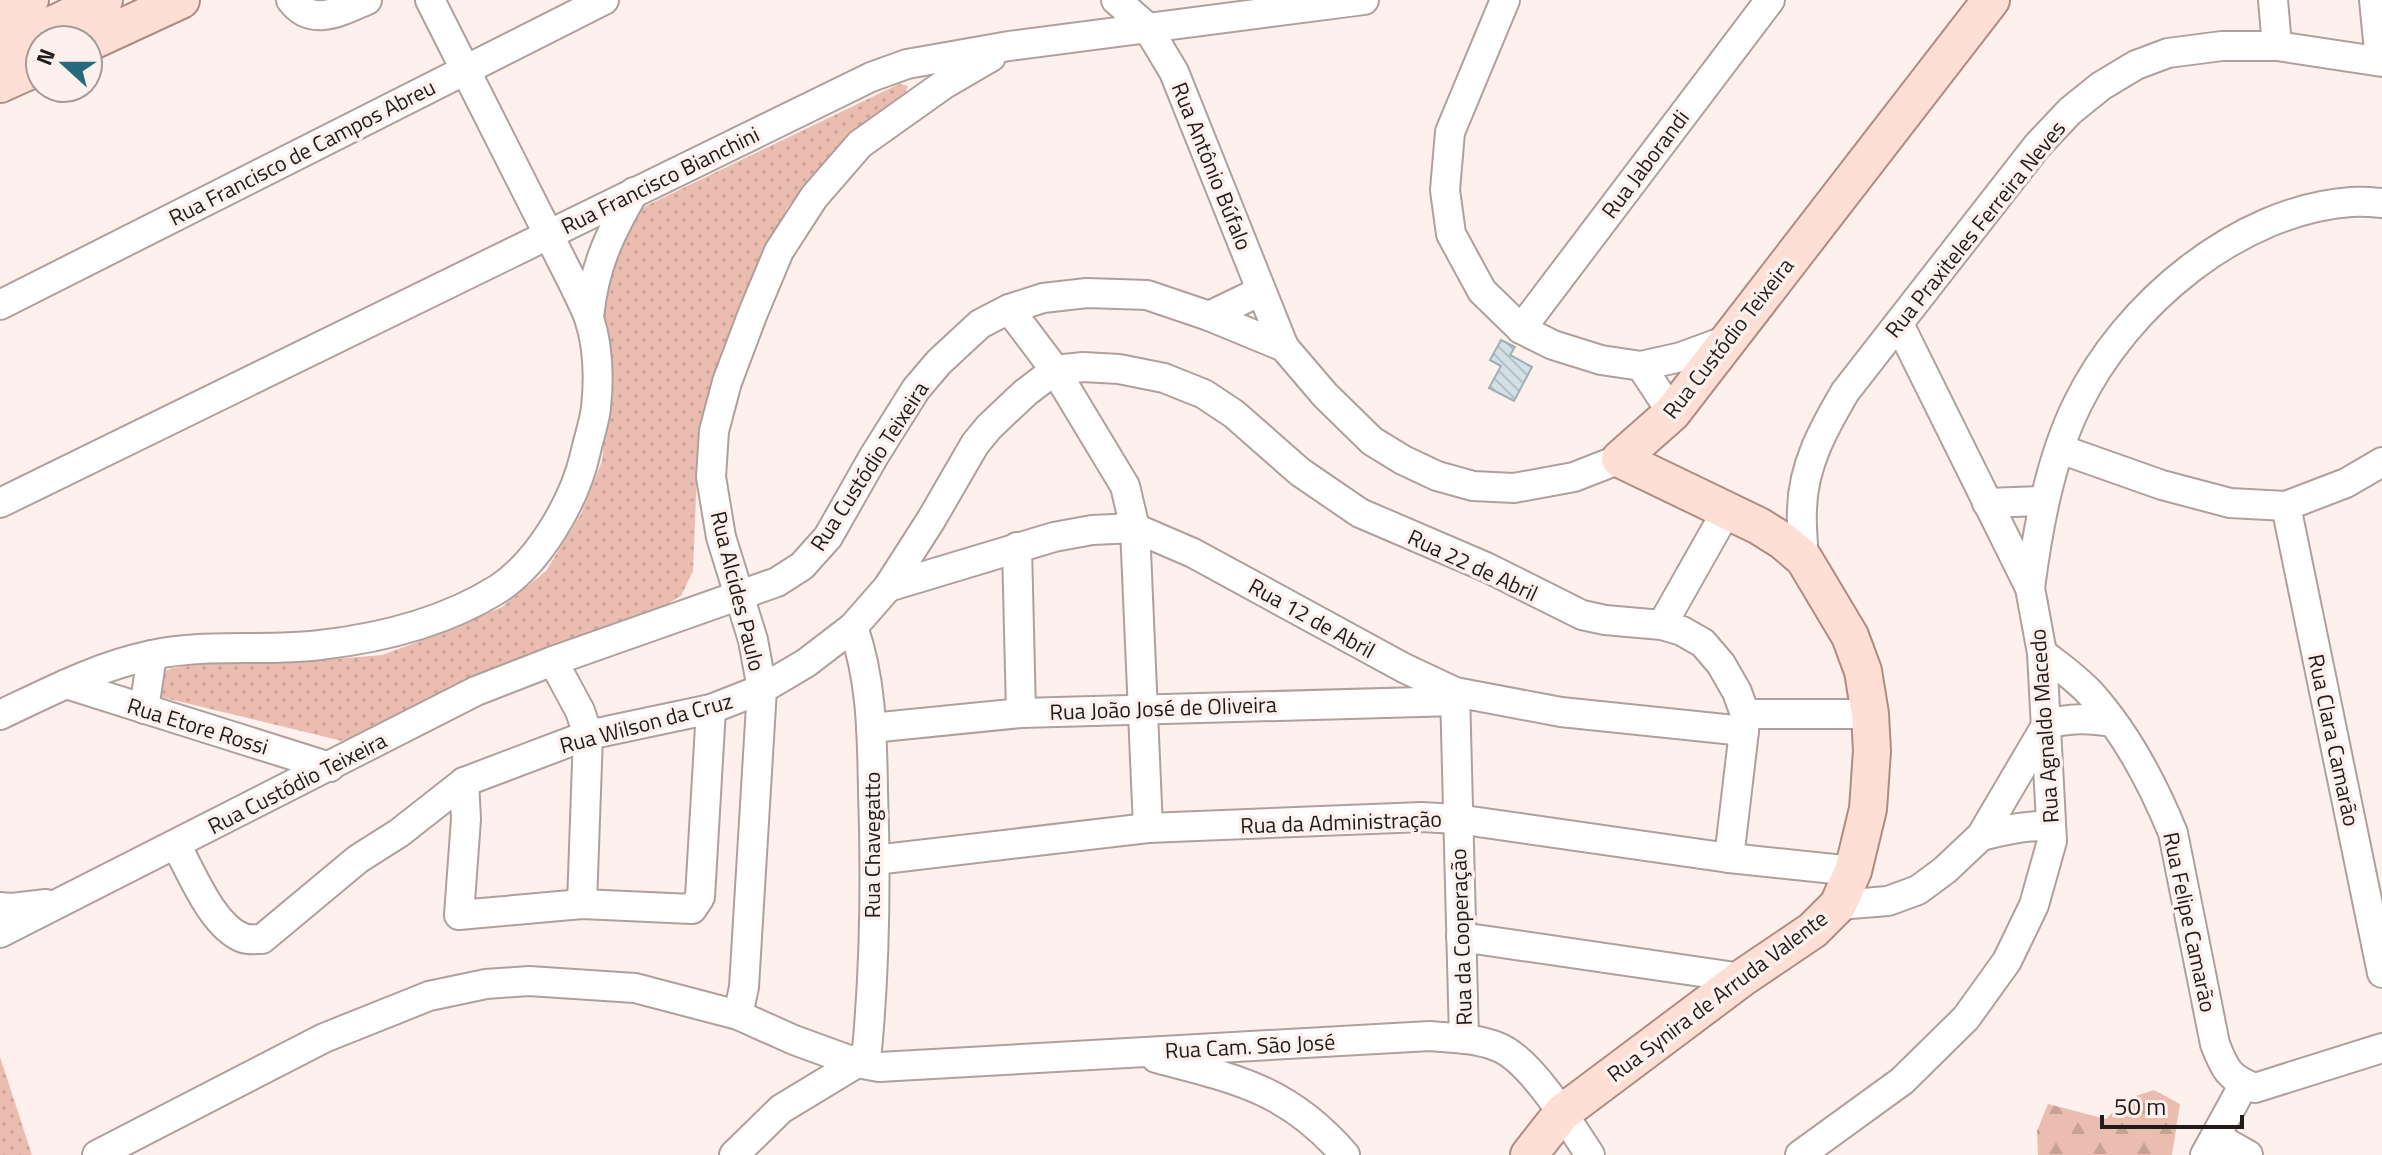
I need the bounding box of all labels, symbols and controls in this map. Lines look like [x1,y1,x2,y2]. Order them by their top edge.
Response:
north arrow [24,24,104,104]
text: N [27,44,64,70]
street label: Rua Francisco de Campos Abreu [163,70,441,234]
street label: Rua Antônio Búfalo [1163,77,1261,255]
street label: Rua Jaborandi [1593,102,1697,226]
street label: Rua Praxiteles Ferreira Neves [1876,113,2074,345]
street label: Rua Francisco Bianchini [555,117,765,243]
street label: Rua Custódio Teixeira [1654,250,1802,426]
street label: Rua Custódio Teixeira [801,374,937,558]
street label: Rua Alcides Paulo [702,507,774,675]
street label: Rua 22 de Abril [1402,520,1544,610]
street label: Rua 12 de Abril [1242,569,1382,667]
street label: Rua Agnaldo Macedo [2020,628,2068,824]
street label: Rua Clara Camarão [2299,651,2369,829]
street label: Rua Wilson da Cruz [556,684,736,762]
street label: Rua João José de Oliveira [1049,687,1277,729]
street label: Rua Etore Rossi [123,688,273,764]
street label: Rua Custódio Teixeira [202,723,392,843]
street label: Rua Chavegatto [855,772,889,918]
street label: Rua da Administração [1240,801,1442,843]
street label: Rua Felipe Camarão [2154,829,2226,1015]
street label: Rua da Cooperação [1441,848,1481,1026]
street label: Rua Synira de Arruda Valente [1600,902,1834,1090]
street label: Rua Cam. São José [1164,1025,1336,1067]
scale bar [2102,1079,2242,1129]
text: 50 m [2114,1088,2166,1124]

